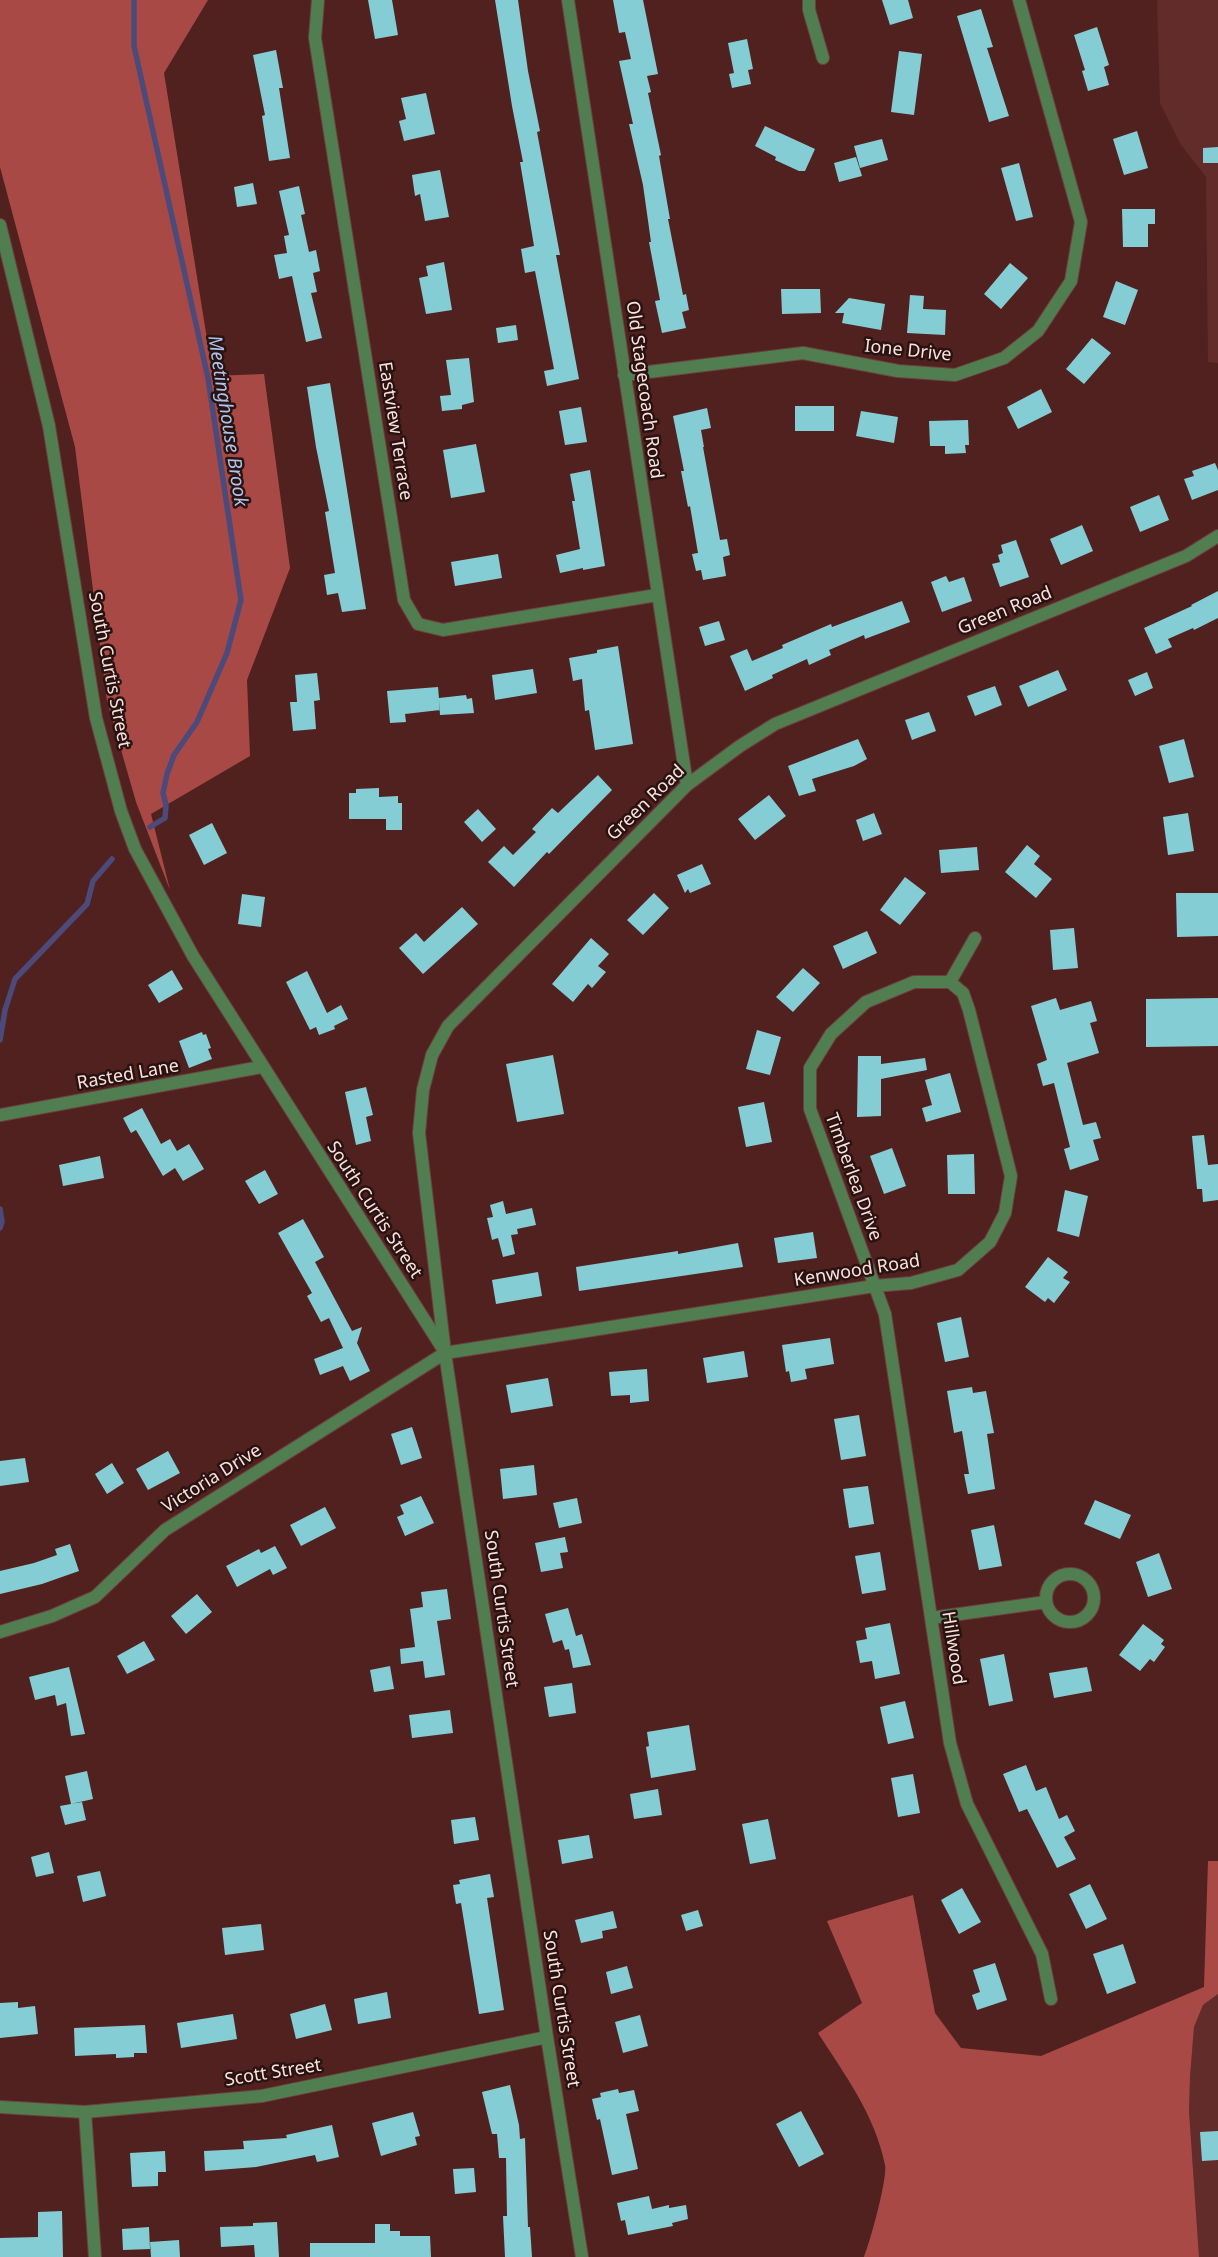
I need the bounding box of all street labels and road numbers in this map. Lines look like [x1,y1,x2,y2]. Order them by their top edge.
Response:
street label: Old Stagecoach Road [621,300,667,480]
street label: Ione Drive [863,336,953,366]
street label: Eastview Terrace [373,360,417,502]
street label: Green Road [955,582,1055,640]
street label: South Curtis Street [83,590,135,750]
street label: Green Road [603,761,689,845]
street label: Rasted Lane [75,1055,181,1095]
street label: Timberlea Drive [820,1110,886,1244]
street label: South Curtis Street [322,1138,426,1282]
street label: Kenwood Road [792,1250,922,1292]
street label: Victoria Drive [158,1440,266,1518]
street label: South Curtis Street [479,1529,523,1689]
street label: Hillwood [937,1610,969,1686]
street label: South Curtis Street [538,1929,584,2089]
street label: Scott Street [223,2055,323,2091]

